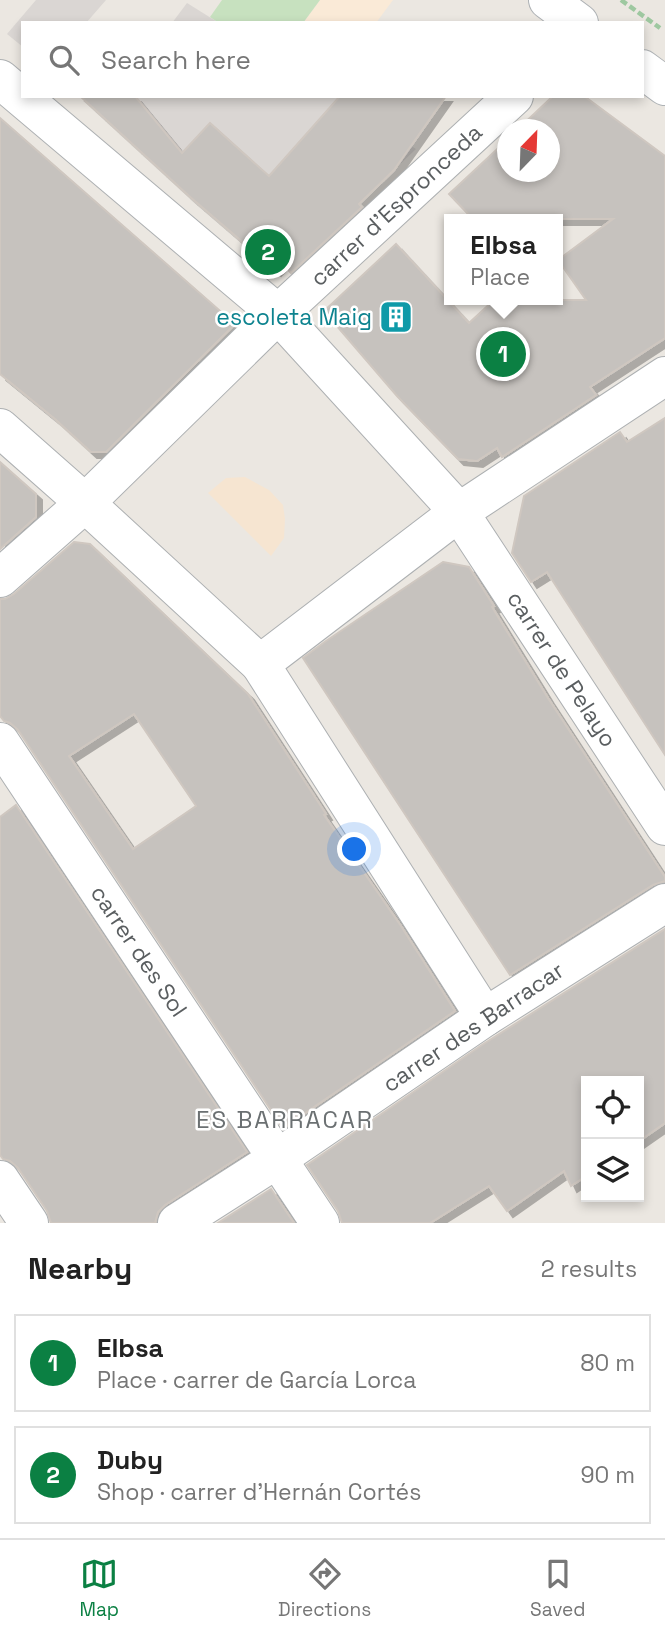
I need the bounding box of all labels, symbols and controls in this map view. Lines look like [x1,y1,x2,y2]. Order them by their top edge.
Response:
search box [21,21,644,98]
icon: search [45,41,83,79]
text: Search here [101,43,251,77]
street label: carrer d'Espronceda [304,117,488,293]
north arrow [497,119,560,182]
popup [444,214,563,305]
pin: 2 [245,226,291,278]
text: Elbsa [470,228,537,262]
text: Place [470,262,530,292]
building icon: escoleta Maig [377,298,415,336]
place label: escoleta Maig [216,302,372,332]
pin: 1 [480,328,526,380]
street label: carrer de Pelayo [500,585,624,753]
your location [337,832,371,866]
street label: carrer des Sol [84,879,194,1023]
street label: carrer des Barracar [377,955,569,1099]
map controls [581,1076,644,1202]
button: locate [581,1076,644,1139]
district label: ES BARRACAR [196,1104,374,1135]
button: layers [581,1139,644,1202]
text: Nearby [28,1249,132,1288]
text: 2 results [541,1254,637,1284]
text: Elbsa [97,1331,163,1365]
text: 1 [48,1348,58,1378]
text: 80 m [580,1348,635,1378]
text: Place · carrer de García Lorca [97,1365,416,1395]
text: Duby [97,1443,163,1477]
text: 2 [46,1460,60,1490]
text: 90 m [580,1460,635,1490]
text: Shop · carrer d'Hernán Cortés [97,1477,421,1507]
tab: Map [79,1555,119,1622]
tab: Directions [278,1555,371,1622]
tab: Saved [530,1555,586,1622]

